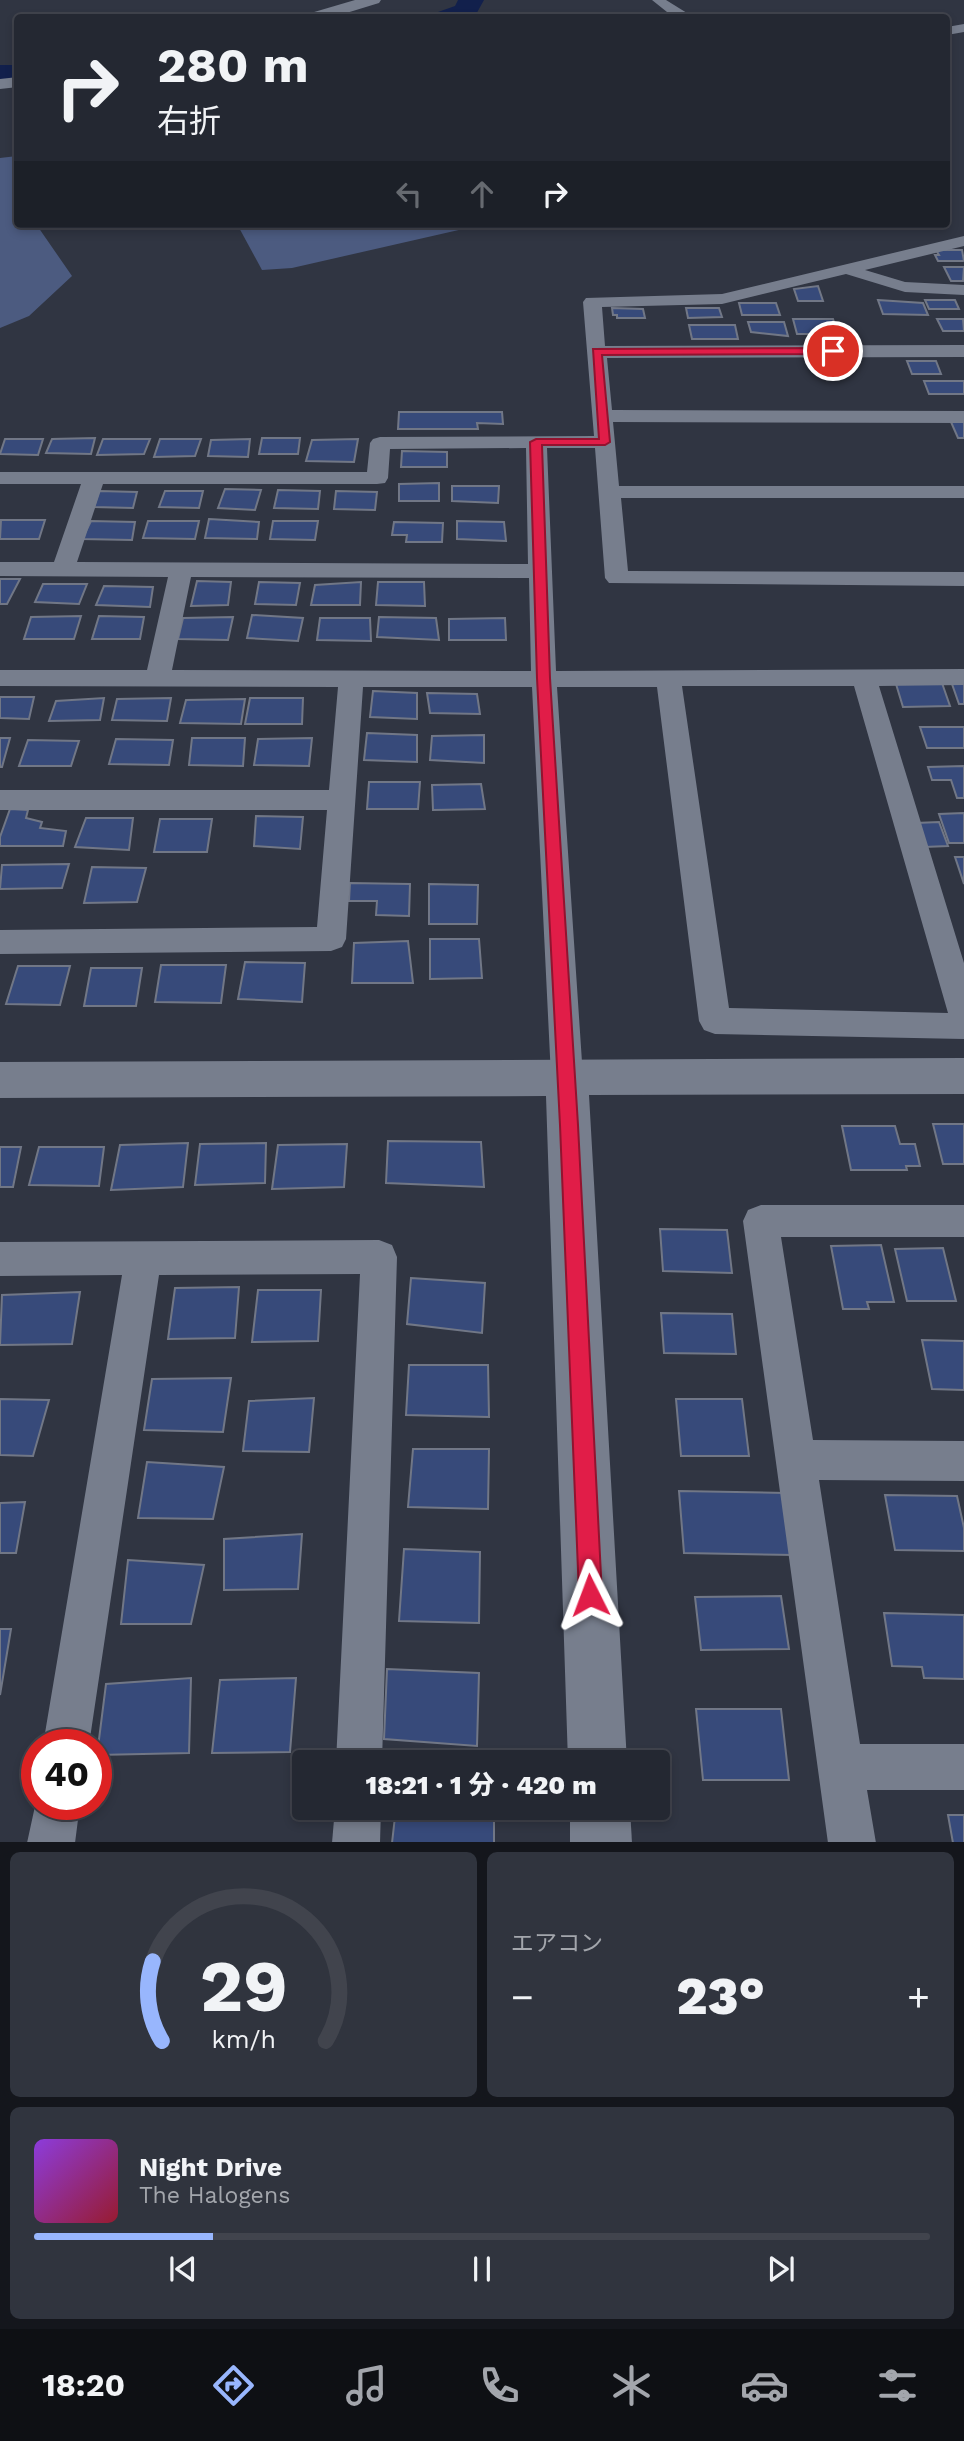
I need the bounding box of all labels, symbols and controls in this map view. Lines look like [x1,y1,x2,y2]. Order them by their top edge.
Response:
text: 280 m [157,36,309,94]
icon: right [42,42,133,133]
text: 右折 [157,102,221,140]
icon: left [390,175,428,213]
icon: ahead [463,175,501,213]
icon: right [536,175,574,213]
pin [803,321,863,381]
icon: arrive [814,332,852,370]
position arrow [553,1558,627,1632]
speed limit sign: 40 [21,1729,112,1820]
text: 18:21 · 1 分 · 420 m [365,1770,597,1800]
text: エアコン [511,1930,603,1957]
text: 29 [199,1943,288,2029]
text: 23° [676,1966,765,2027]
text: − [511,1975,534,2019]
text: + [907,1975,930,2019]
text: km/h [211,2024,276,2053]
text: Night Drive [139,2152,282,2182]
text: The Halogens [139,2182,290,2209]
icon: previous [164,2250,202,2288]
icon: pause [463,2250,501,2288]
icon: next [762,2250,800,2288]
icon: directions [209,2361,258,2410]
icon: music [342,2361,391,2410]
icon: phone [475,2361,524,2410]
icon: climate [607,2361,656,2410]
icon: car [740,2361,789,2410]
icon: filters [873,2361,922,2410]
text: 18:20 [42,2366,125,2404]

